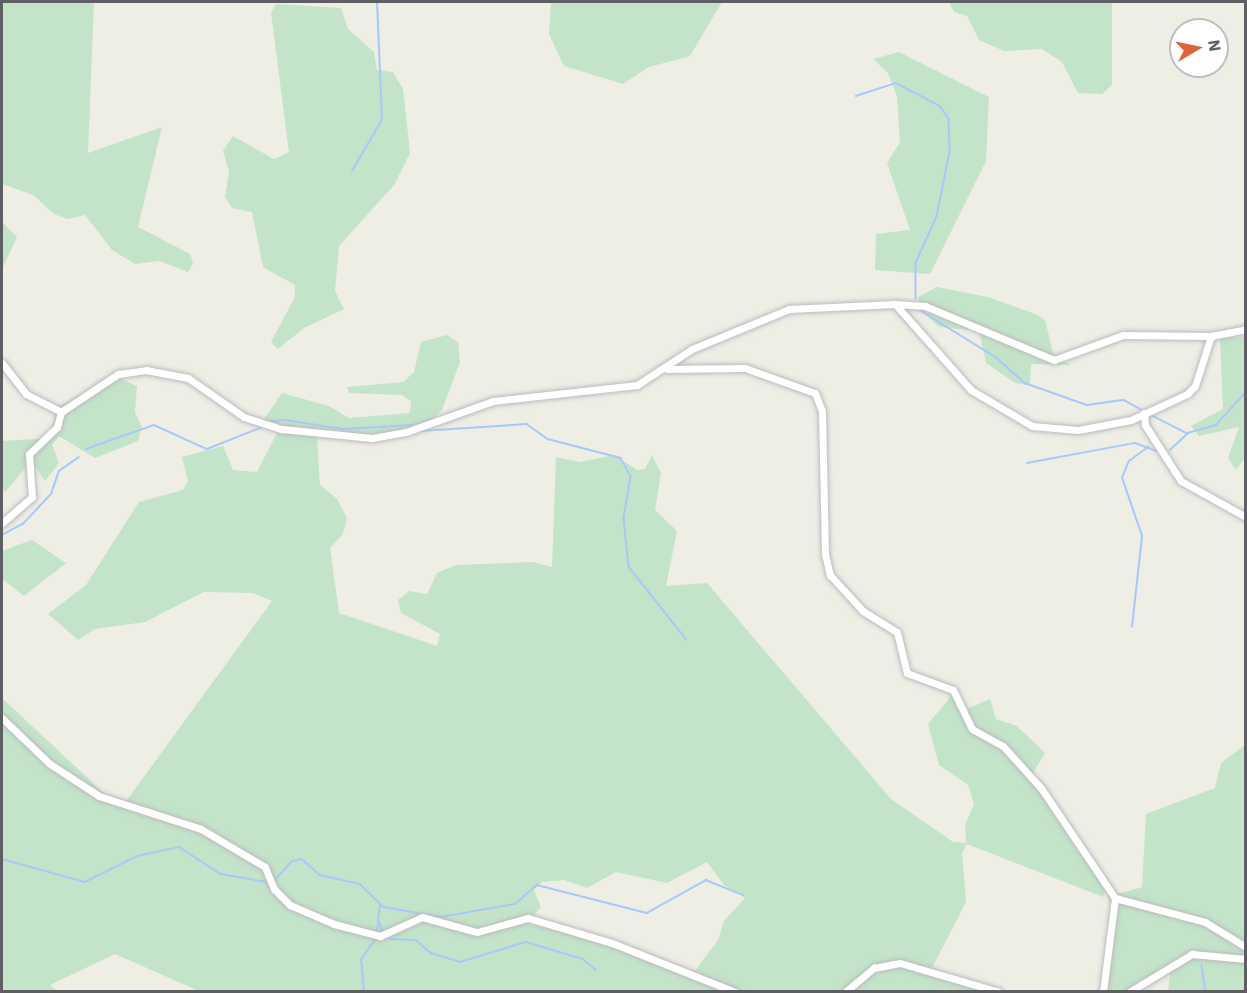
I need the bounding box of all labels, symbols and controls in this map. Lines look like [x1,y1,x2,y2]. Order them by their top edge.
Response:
north arrow [1169,18,1229,78]
text: N [1204,38,1226,53]

